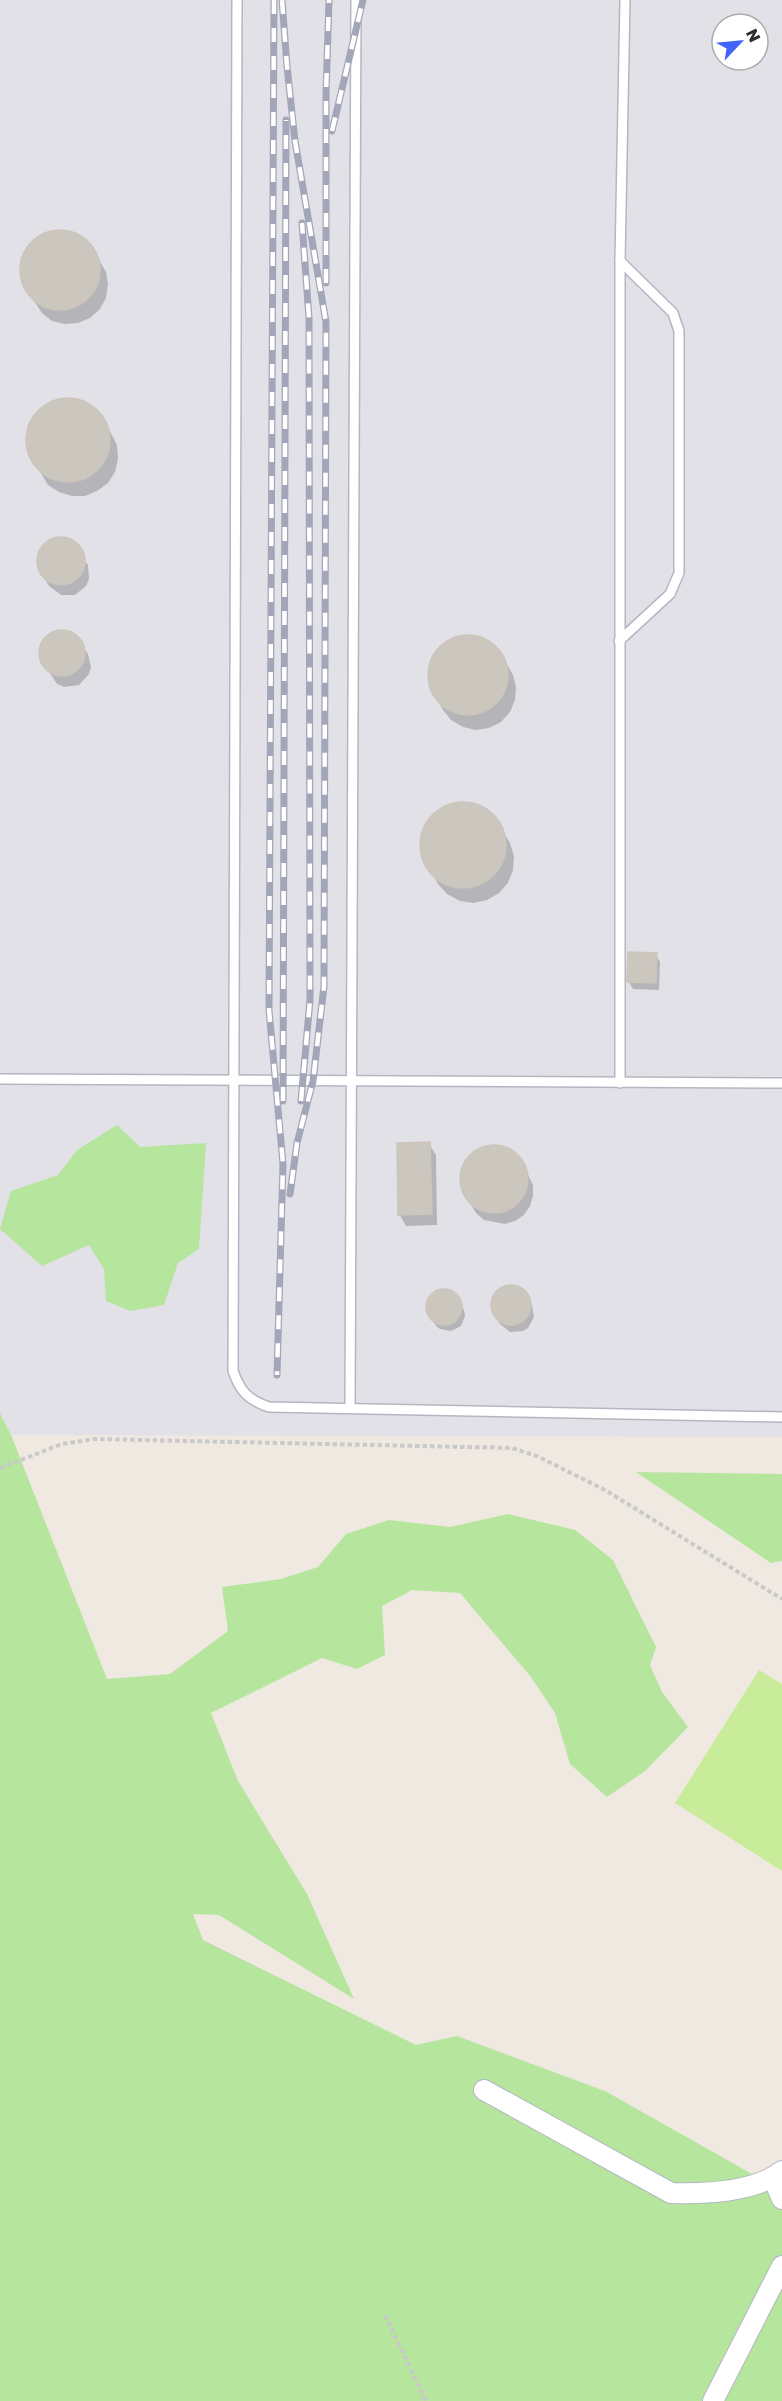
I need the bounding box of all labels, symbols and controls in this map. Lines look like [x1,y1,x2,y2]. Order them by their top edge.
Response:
north arrow [710,12,770,72]
text: N [742,26,765,45]

